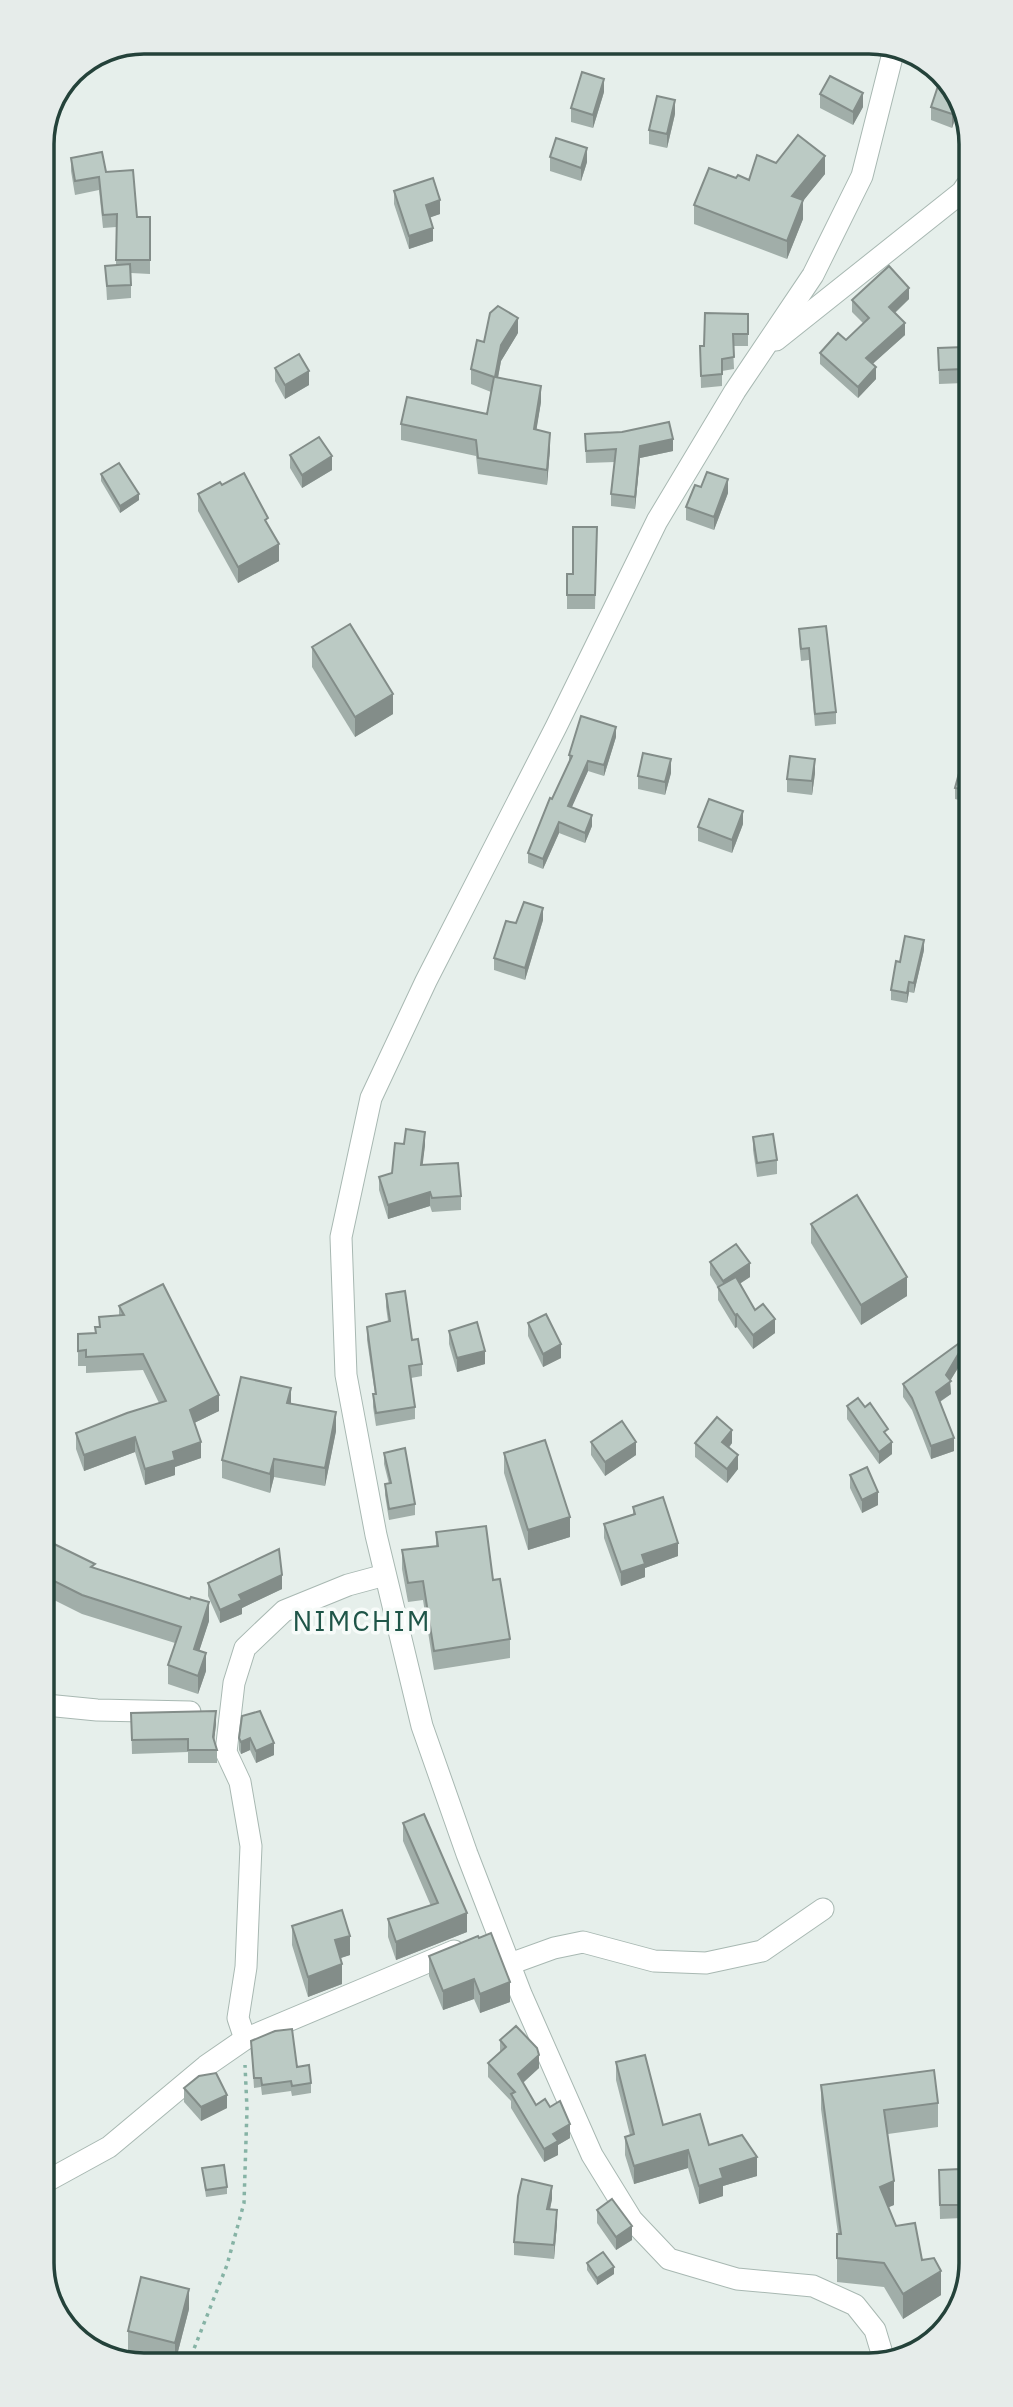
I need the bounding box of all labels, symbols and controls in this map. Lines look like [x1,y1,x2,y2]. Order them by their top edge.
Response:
district label: NIMCHIM [293,1602,431,1639]

